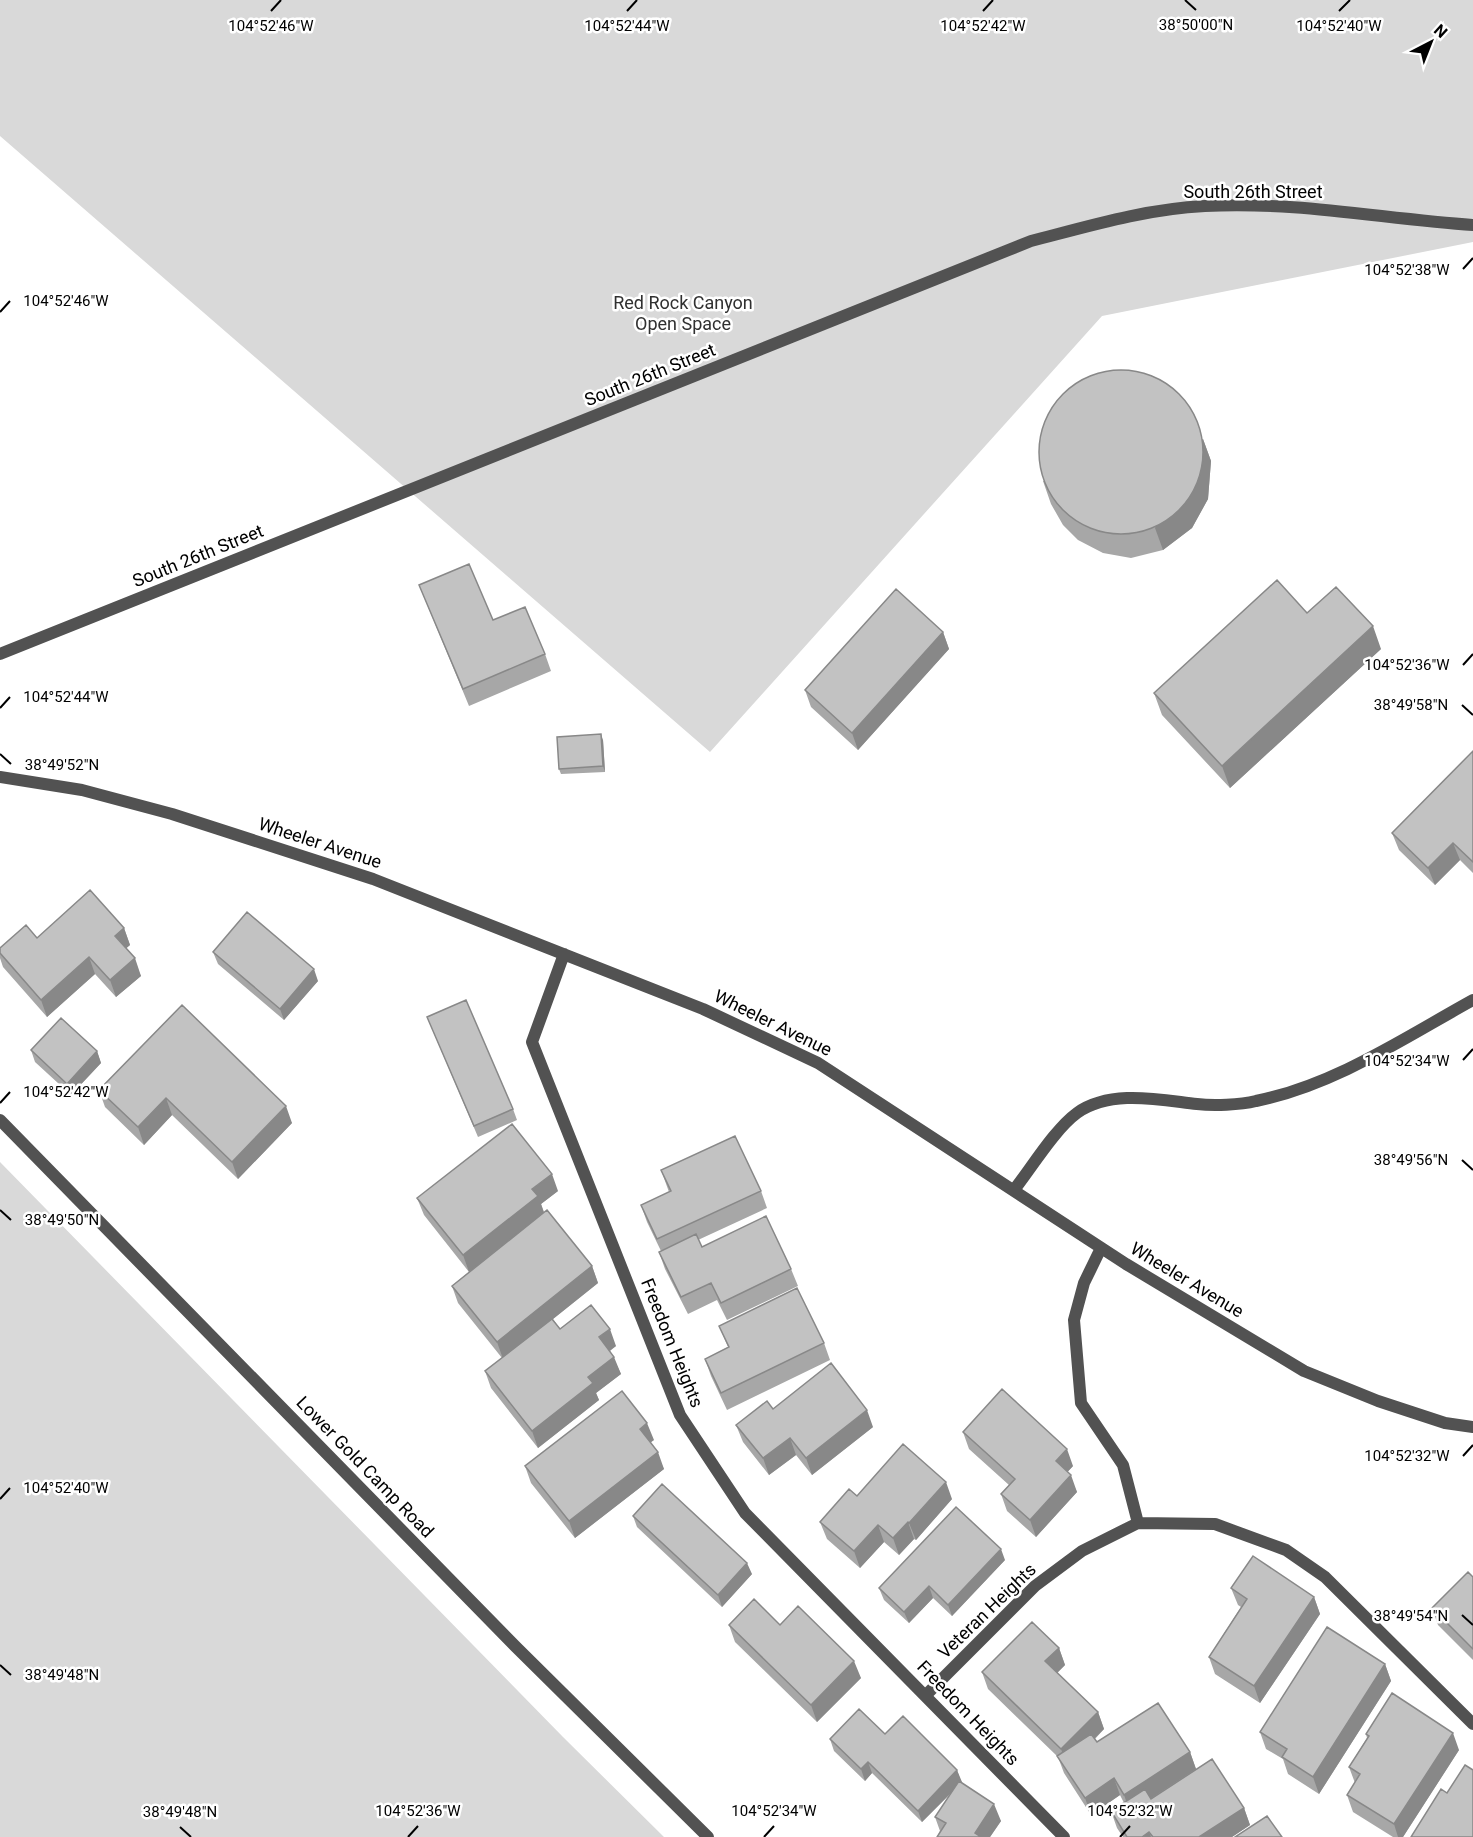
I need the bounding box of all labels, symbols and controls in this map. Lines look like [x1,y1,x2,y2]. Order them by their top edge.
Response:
north arrow [1401,12,1461,72]
text: 38°50'00"N [1159,16,1233,34]
text: 104°52'46"W [228,17,314,35]
text: 104°52'44"W [584,17,670,35]
text: 104°52'42"W [940,17,1026,35]
text: 104°52'40"W [1296,17,1382,35]
text: N [1430,20,1451,42]
street label: South 26th Street [1183,181,1323,202]
text: 104°52'38"W [1364,261,1450,279]
text: 104°52'46"W [23,292,109,310]
park label: Red Rock Canyon Open Space [613,292,753,334]
street label: South 26th Street [581,339,718,410]
street label: South 26th Street [129,520,266,591]
text: 104°52'36"W [1364,656,1450,674]
text: 104°52'44"W [23,688,109,706]
text: 38°49'58"N [1374,696,1448,714]
text: 38°49'52"N [25,756,99,774]
street label: Wheeler Avenue [256,813,384,872]
street label: Wheeler Avenue [711,985,835,1060]
text: 104°52'34"W [1364,1052,1450,1070]
text: 104°52'42"W [23,1083,109,1101]
text: 38°49'56"N [1374,1151,1448,1169]
text: 38°49'50"N [25,1211,99,1229]
street label: Wheeler Avenue [1127,1238,1248,1322]
street label: Freedom Heights [637,1275,708,1410]
street label: Lower Gold Camp Road [292,1392,438,1542]
text: 104°52'32"W [1364,1447,1450,1465]
text: 104°52'40"W [23,1479,109,1497]
street label: Veteran Heights [933,1559,1040,1663]
text: 38°49'54"N [1374,1607,1448,1625]
street label: Freedom Heights [913,1656,1024,1769]
text: 38°49'48"N [25,1666,99,1684]
text: 104°52'36"W [375,1802,461,1820]
text: 104°52'34"W [731,1802,817,1820]
text: 104°52'32"W [1087,1802,1173,1820]
text: 38°49'48"N [143,1803,217,1821]

